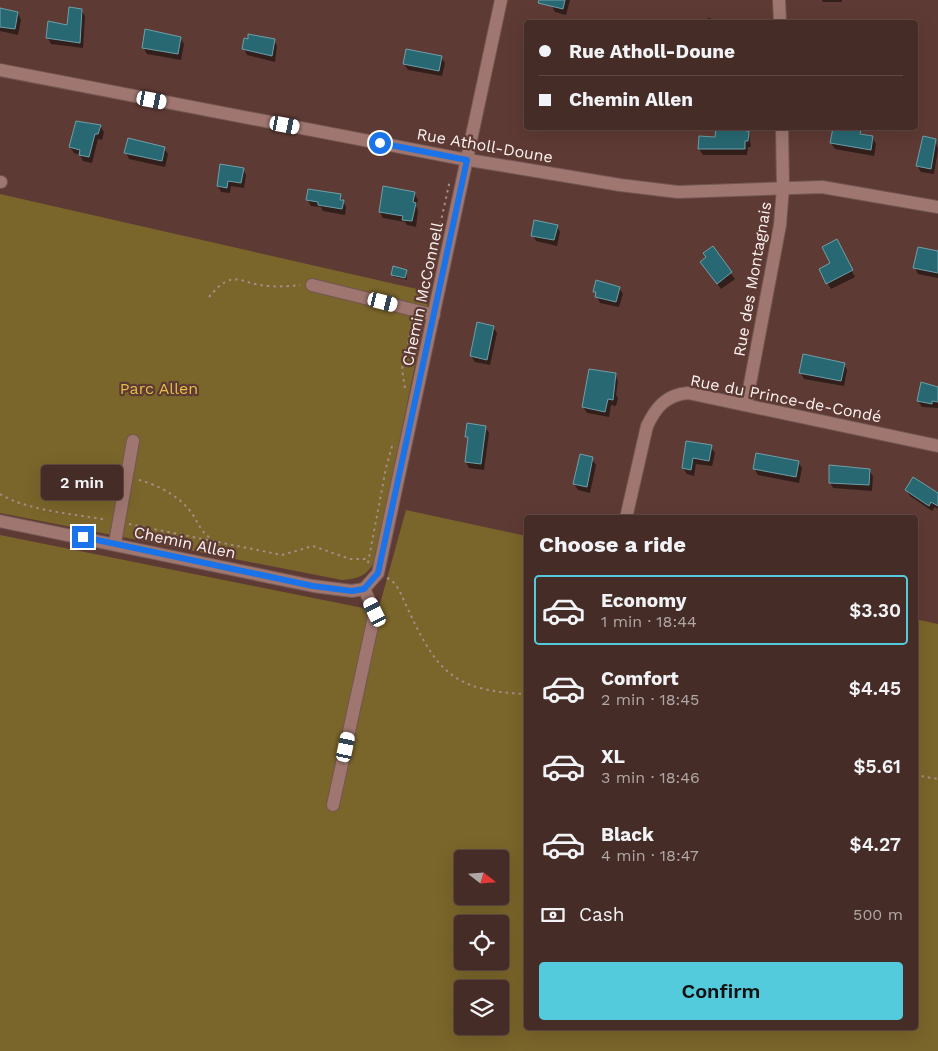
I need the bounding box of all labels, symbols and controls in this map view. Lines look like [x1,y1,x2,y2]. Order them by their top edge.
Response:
text: Rue Atholl-Doune [569,40,735,63]
text: Chemin Allen [569,88,693,111]
car [135,90,168,110]
car [268,115,301,135]
street label: Rue Atholl-Doune [415,124,555,167]
route start [369,132,391,154]
street label: Rue des Montagnais [730,200,775,358]
street label: Chemin McConnell [398,220,447,368]
car [366,291,399,313]
street label: Rue du Prince-de-Condé [689,371,883,426]
park label: Parc Allen [120,379,198,398]
callout: 2 min [42,464,124,500]
text: 2 min [60,473,104,492]
street label: Chemin Allen [132,522,238,563]
route end [72,526,94,548]
text: Choose a ride [539,532,686,557]
icon: car [541,588,586,633]
text: Economy [601,589,686,612]
car [361,595,388,629]
text: $3.30 [849,599,901,622]
text: 1 min · 18:44 [601,612,697,631]
icon: car [541,666,586,711]
text: Comfort [601,667,679,690]
text: $4.45 [849,677,901,700]
text: 2 min · 18:45 [601,690,699,709]
car [335,731,356,763]
icon: car [541,744,586,789]
text: XL [601,745,625,768]
text: $5.61 [853,755,901,778]
text: 3 min · 18:46 [601,768,700,787]
icon: car [541,822,586,867]
text: Black [601,823,654,846]
text: $4.27 [850,833,901,856]
text: 4 min · 18:47 [601,846,699,865]
north arrow [454,850,509,905]
map controls [454,850,509,1035]
icon: cash [539,901,567,929]
text: Cash [579,903,625,926]
text: 500 m [853,905,903,924]
button: locate [454,915,509,970]
button: Confirm [539,962,903,1020]
button: layers [454,980,509,1035]

